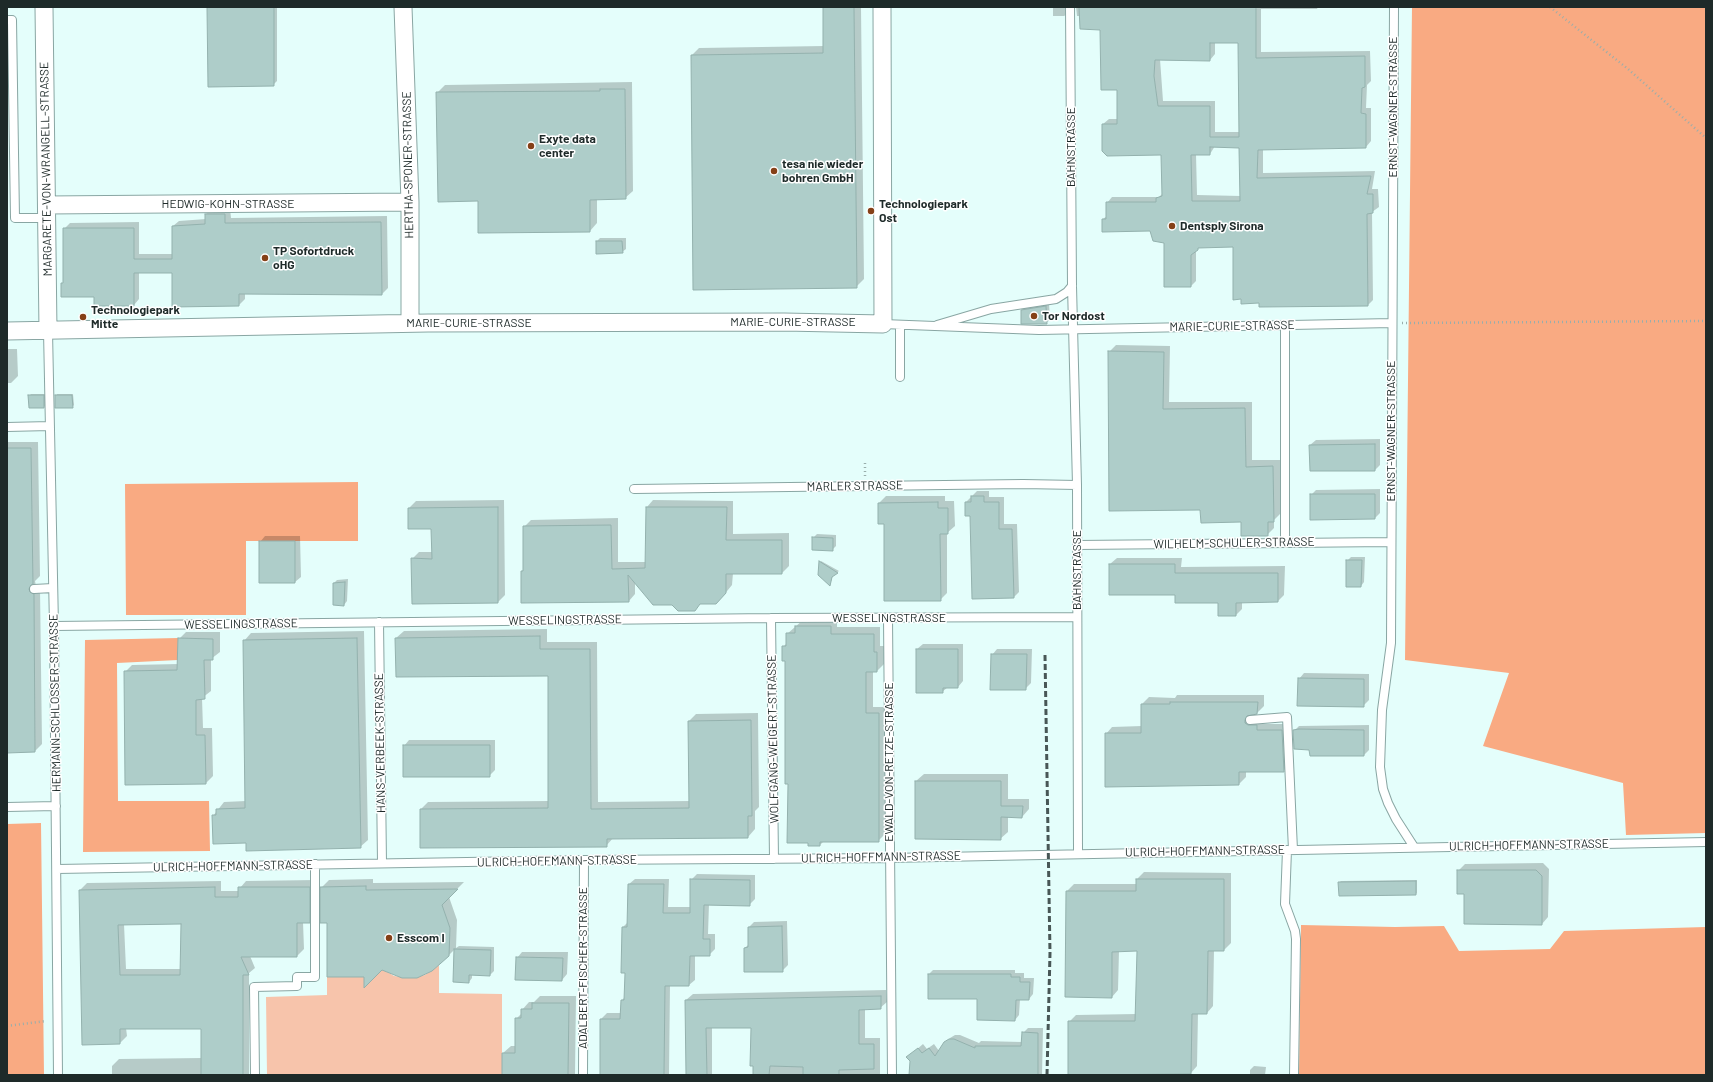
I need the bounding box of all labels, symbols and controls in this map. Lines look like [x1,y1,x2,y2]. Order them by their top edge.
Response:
street label: ERNST-WAGNER-STRASSE [1386,37,1400,177]
street label: MARGARETE-VON-WRANGELL-STRASSE [37,62,55,276]
street label: HERTHA-SPONER-STRASSE [400,91,416,239]
street label: BAHNSTRASSE [1064,107,1078,187]
place label: Exyte data center [539,132,596,160]
marker: Exyte data center [526,141,536,151]
place label: tesa nie wieder bohren GmbH [782,157,863,185]
marker: tesa nie wieder bohren GmbH [769,166,779,176]
street label: HEDWIG-KOHN-STRASSE [162,197,294,211]
place label: Technologiepark Ost [879,197,968,225]
marker: Technologiepark Ost [866,206,876,216]
place label: Dentsply Sirona [1180,219,1264,233]
marker: Dentsply Sirona [1167,221,1177,231]
place label: TP Sofortdruck oHG [273,244,354,272]
marker: TP Sofortdruck oHG [260,253,270,263]
place label: Technologiepark Mitte [91,303,180,331]
place label: Tor Nordost [1042,309,1105,323]
marker: Tor Nordost [1029,311,1039,321]
marker: Technologiepark Mitte [78,312,88,322]
street label: MARIE-CURIE-STRASSE [730,315,856,329]
street label: MARIE-CURIE-STRASSE [406,316,532,330]
street label: MARIE-CURIE-STRASSE [1169,318,1295,334]
street label: ERNST-WAGNER-STRASSE [1384,361,1398,501]
street label: MARLER STRASSE [807,478,903,494]
street label: BAHNSTRASSE [1070,530,1084,610]
street label: WILHELM-SCHULER-STRASSE [1153,534,1315,552]
street label: WESSELINGSTRASSE [832,611,946,625]
street label: WESSELINGSTRASSE [508,612,622,628]
street label: HERMANN-SCHLOSSER-STRASSE [46,614,64,792]
street label: WESSELINGSTRASSE [184,616,298,632]
street label: WOLFGANG-WEIGERT-STRASSE [764,654,782,824]
street label: HANS-VERBEEK-STRASSE [372,673,388,813]
street label: EWALD-VON-RETZE-STRASSE [882,682,896,842]
street label: ULRICH-HOFFMANN-STRASSE [1449,836,1609,854]
street label: ULRICH-HOFFMANN-STRASSE [1125,842,1285,860]
street label: ULRICH-HOFFMANN-STRASSE [801,848,961,866]
street label: ULRICH-HOFFMANN-STRASSE [477,852,637,870]
street label: ULRICH-HOFFMANN-STRASSE [153,857,313,875]
street label: ADALBERT-FISCHER-STRASSE [576,887,590,1049]
place label: Esscom I [397,931,445,945]
marker: Esscom I [384,933,394,943]

